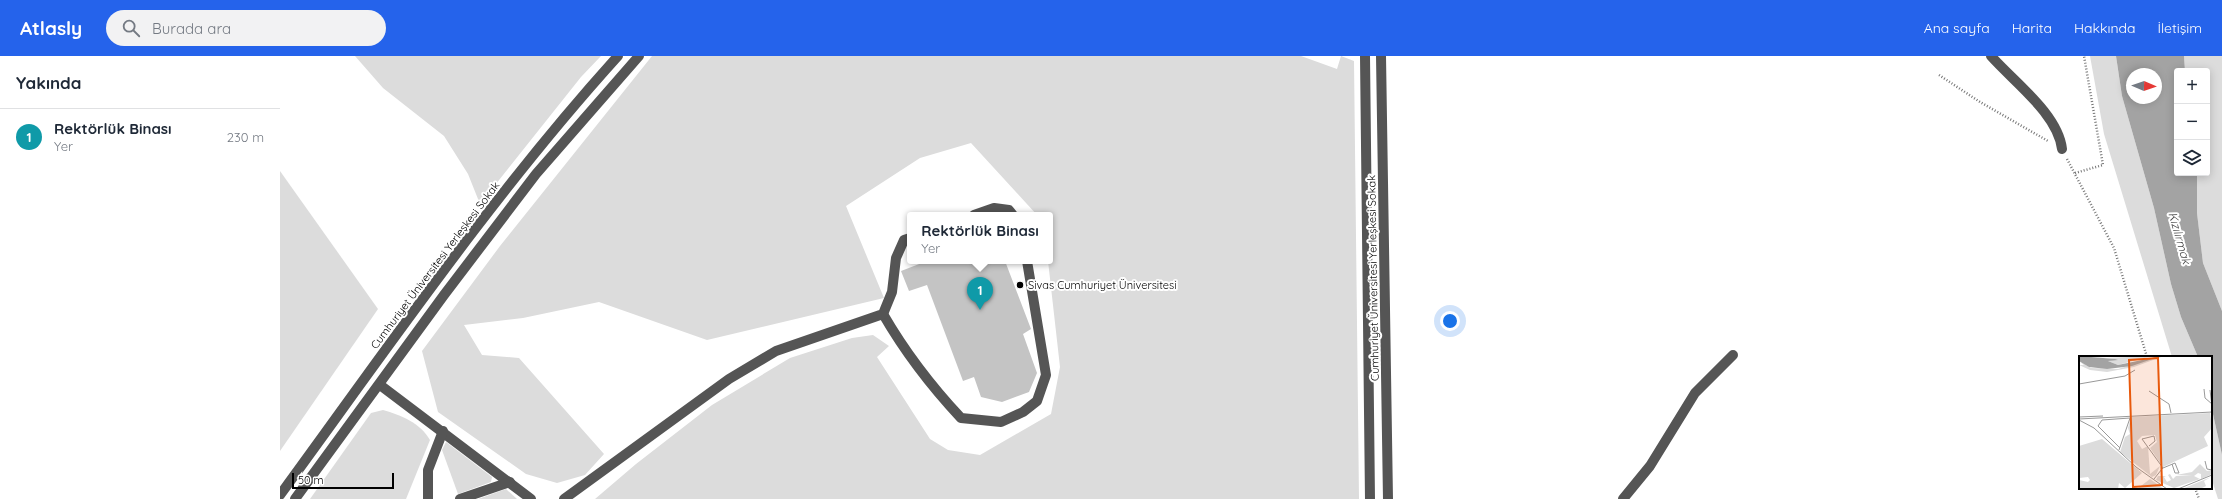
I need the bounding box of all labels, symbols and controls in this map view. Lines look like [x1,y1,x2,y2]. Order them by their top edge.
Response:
search box [106,10,386,46]
text: Atlasly [20,16,82,40]
icon: search [120,17,142,39]
text: Burada ara [152,19,231,38]
text: Ana sayfa [1924,19,1990,37]
text: Harita [2012,19,2052,37]
text: Hakkında [2074,19,2135,37]
text: İletişim [2157,19,2202,37]
north arrow [2126,68,2162,104]
map controls [2174,68,2210,176]
button: + [2174,68,2210,104]
text: Yakında [16,72,81,93]
button: − [2174,104,2210,140]
text: Rektörlük Binası [54,119,172,138]
text: 1 [26,129,32,145]
text: 230 m [227,129,264,145]
text: Yer [54,138,73,154]
button: layers [2174,140,2210,176]
street label: Cumhuriyet Üniversitesi Yerleşkesi Sokak [1364,175,1382,381]
street label: Cumhuriyet Üniversitesi Yerleşkesi Sokak [367,178,503,351]
water label: Kızılırmak [2165,210,2195,267]
popup [907,212,1053,264]
text: Rektörlük Binası [921,221,1039,240]
text: Yer [921,240,940,256]
pin: 1 [967,277,993,310]
place label: Sivas Cumhuriyet Üniversitesi [1028,278,1177,292]
marker: Sivas Cumhuriyet Üniversitesi [1015,280,1025,290]
your location [1440,311,1460,331]
inset map [2079,356,2212,489]
scale bar [292,471,394,490]
text: 50 m [298,473,324,487]

